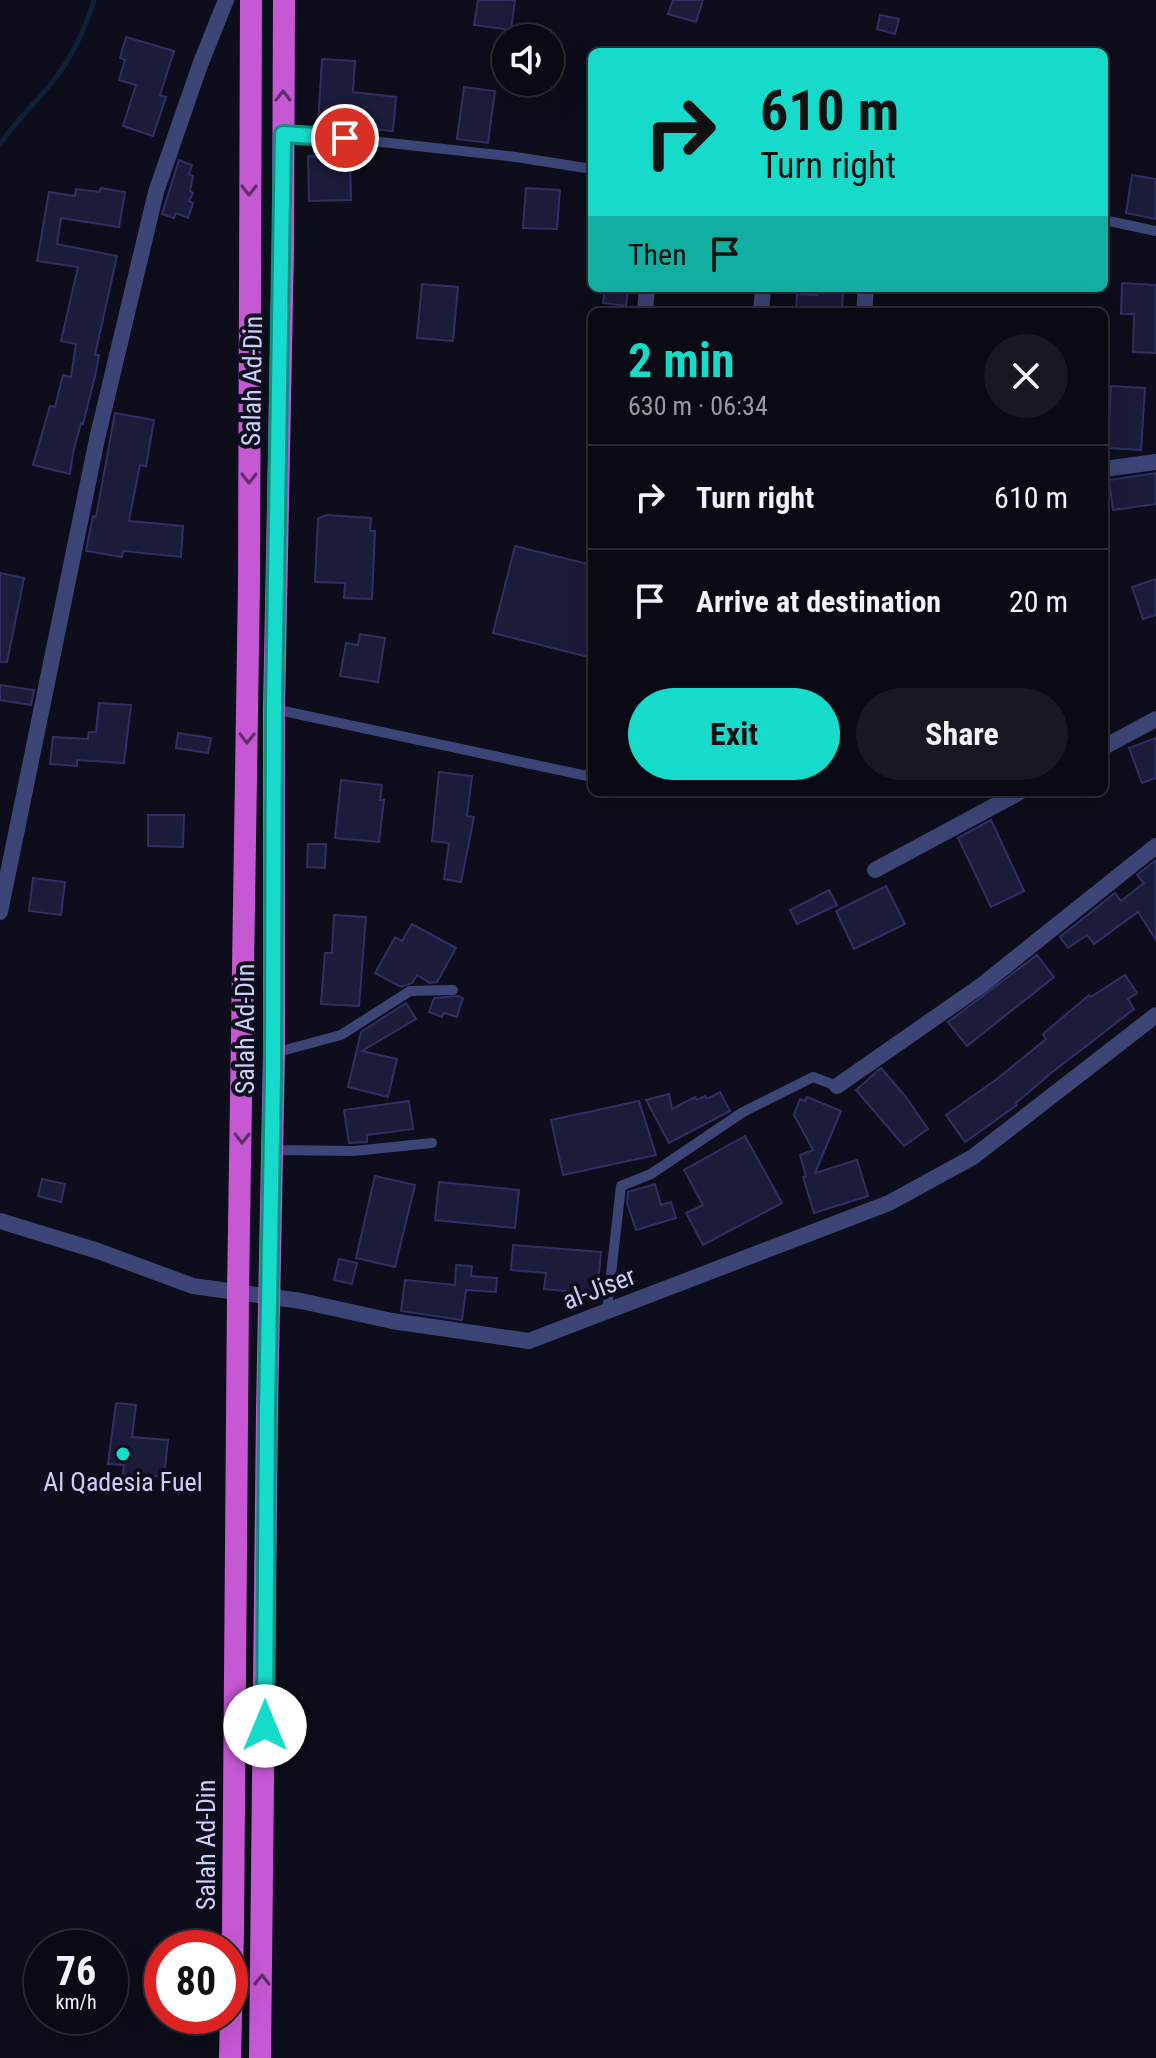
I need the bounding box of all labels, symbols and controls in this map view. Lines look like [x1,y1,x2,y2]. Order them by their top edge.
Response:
map controls [492,24,564,96]
button: sound [492,24,564,96]
text: 610 m [760,78,899,144]
icon: right [628,80,732,184]
one-way arrow [274,89,292,102]
pin [311,104,379,172]
icon: arrive [323,116,367,160]
text: Turn right [760,145,896,187]
one-way arrow [240,184,258,197]
icon: arrive [703,232,747,276]
text: Then [628,237,687,272]
street label: Salah Ad-Din [236,315,268,447]
text: 2 min [628,332,735,389]
button: close [984,334,1068,418]
text: 630 m · 06:34 [628,391,768,421]
one-way arrow [240,472,258,485]
icon: right [628,475,672,519]
text: Turn right [696,480,814,515]
text: 610 m [994,480,1068,515]
icon: arrive [628,579,672,623]
text: Arrive at destination [696,584,941,619]
text: 20 m [1009,584,1068,619]
button: Exit [628,688,840,780]
button: Share [856,688,1068,780]
one-way arrow [238,732,256,745]
street label: Salah Ad-Din [230,964,260,1094]
one-way arrow [233,1132,250,1145]
street label: al-Jiser [558,1260,640,1316]
marker: Al Qadesia Fuel [114,1445,132,1463]
place label: Al Qadesia Fuel [43,1467,203,1497]
position arrow [223,1684,307,1768]
street label: Salah Ad-Din [191,1780,221,1910]
speed limit sign: 80 [144,1930,248,2034]
text: 76 [56,1948,96,1995]
one-way arrow [253,1973,270,1986]
text: km/h [55,1990,97,2014]

